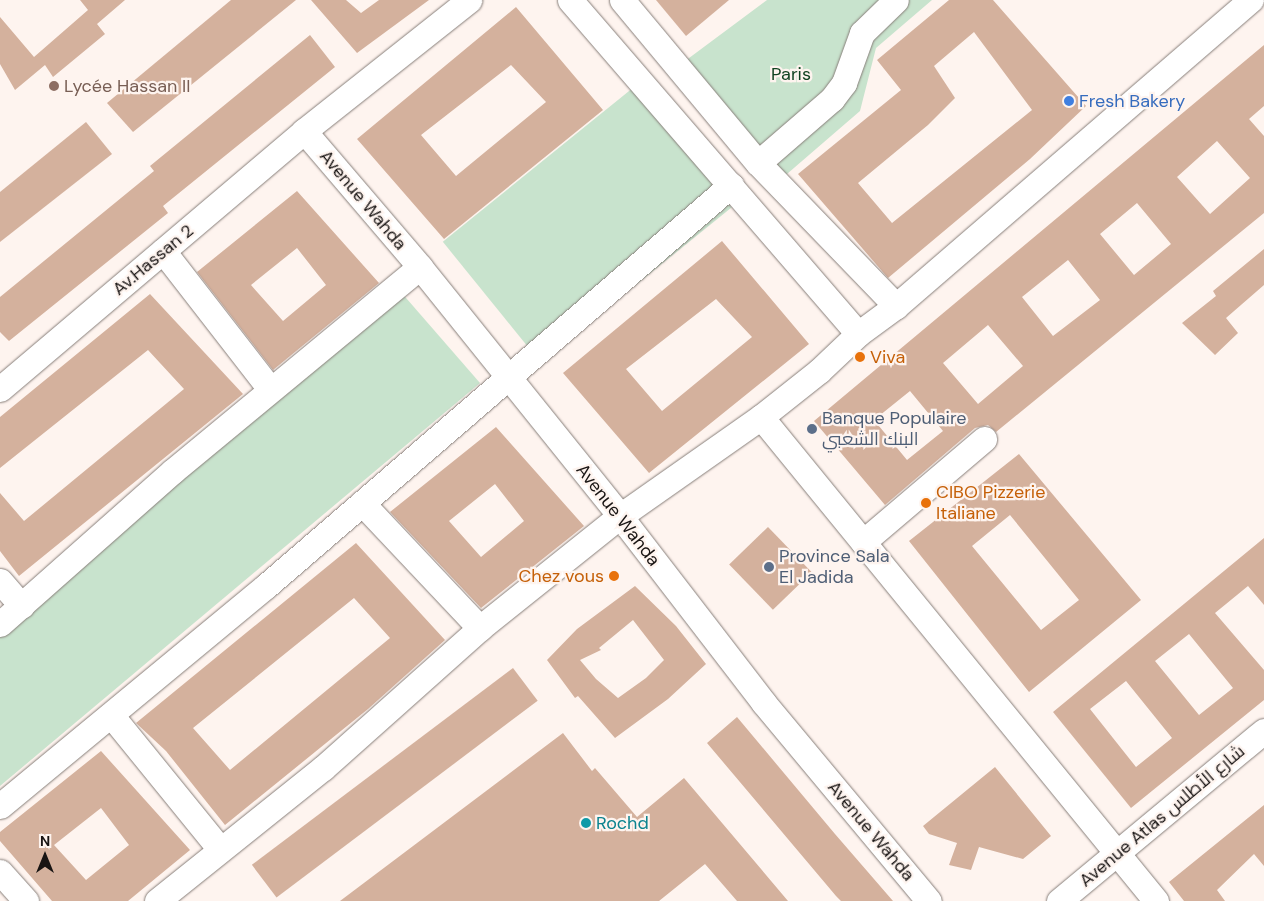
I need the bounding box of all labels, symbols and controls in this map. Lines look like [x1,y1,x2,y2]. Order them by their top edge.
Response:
park label: Paris [771,63,811,85]
place label: Lycée Hassan II [64,75,191,97]
marker: Lycée Hassan II [48,80,60,92]
place label: Fresh Bakery [1079,90,1185,112]
marker: Fresh Bakery [1063,95,1075,107]
street label: Avenue Wahda [315,146,411,254]
street label: Av.Hassan 2 [108,220,198,300]
place label: Viva [870,346,905,368]
marker: Viva [854,351,866,363]
place label: Banque Populaire البنك الشعبي [822,408,966,450]
marker: Banque Populaire البنك الشعبي [806,423,818,435]
street label: Avenue Wahda [571,460,665,570]
place label: CIBO Pizzerie Italiane [936,482,1045,524]
marker: CIBO Pizzerie Italiane [920,497,932,509]
place label: Province Sala El Jadida [779,546,889,588]
marker: Province Sala El Jadida [763,561,775,573]
place label: Chez vous [518,565,604,587]
marker: Chez vous [608,570,620,582]
street label: Avenue Atlas شارع الأطلس [1075,740,1249,892]
street label: Avenue Wahda [823,777,919,885]
place label: Rochd [596,812,649,834]
marker: Rochd [580,817,592,829]
north arrow [20,831,70,881]
text: N [40,832,50,850]

